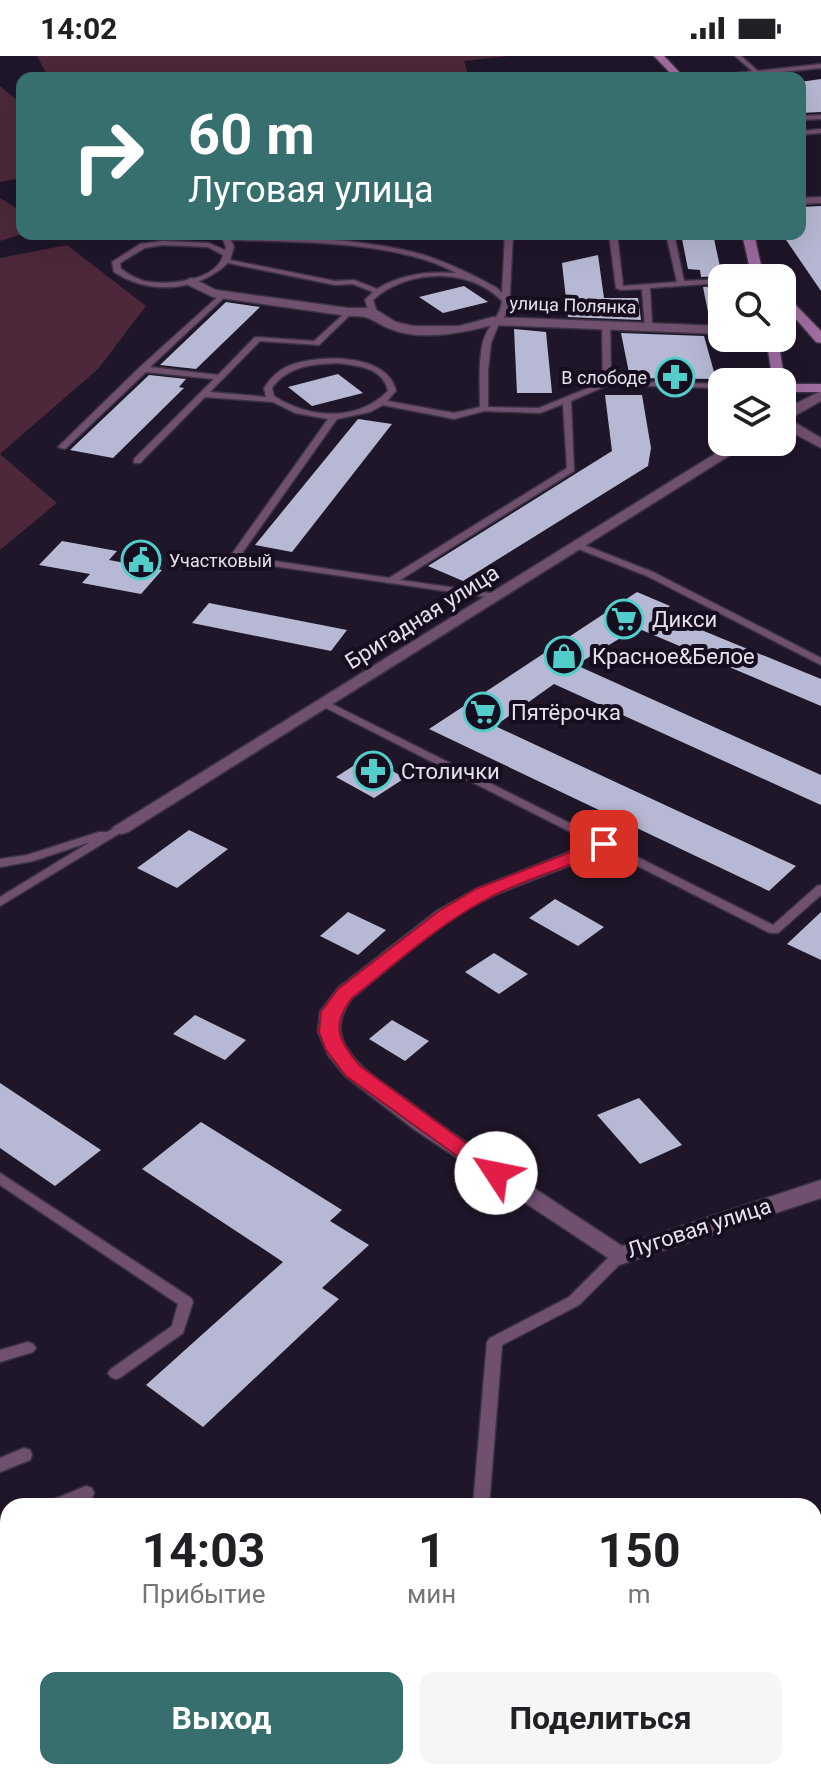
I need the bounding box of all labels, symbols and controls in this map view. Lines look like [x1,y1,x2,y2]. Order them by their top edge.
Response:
text: 14:02 [40,11,117,46]
text: 60 m [188,102,315,168]
icon: right [56,104,160,208]
text: Луговая улица [188,169,434,211]
map controls [708,264,796,456]
button: search [708,264,796,352]
street label: улица Полянка [509,292,637,318]
pharmacy icon: В слободе [654,356,696,398]
place label: В слободе [561,367,647,388]
button: layers [708,368,796,456]
public building icon: Участковый [120,539,162,581]
place label: Участковый [169,550,272,571]
street label: Бригадная улица [341,560,503,674]
supermarket icon: Дикси [603,598,645,640]
place label: Дикси [652,607,717,632]
shop icon: Красное&Белое [543,635,585,677]
place label: Красное&Белое [592,644,755,669]
supermarket icon: Пятёрочка [462,691,504,733]
place label: Пятёрочка [511,700,621,725]
pharmacy icon: Столички [352,750,394,792]
place label: Столички [401,759,500,784]
pin [570,810,638,878]
icon: arrive [582,822,626,866]
position arrow [454,1131,538,1215]
street label: Луговая улица [624,1193,774,1263]
text: 14:03 [142,1522,265,1579]
text: 1 [418,1522,445,1579]
text: 150 [598,1522,680,1579]
text: Прибытие [142,1579,266,1609]
text: мин [407,1579,456,1609]
text: m [628,1579,651,1609]
button: Выход [40,1672,403,1764]
button: Поделиться [419,1672,782,1764]

